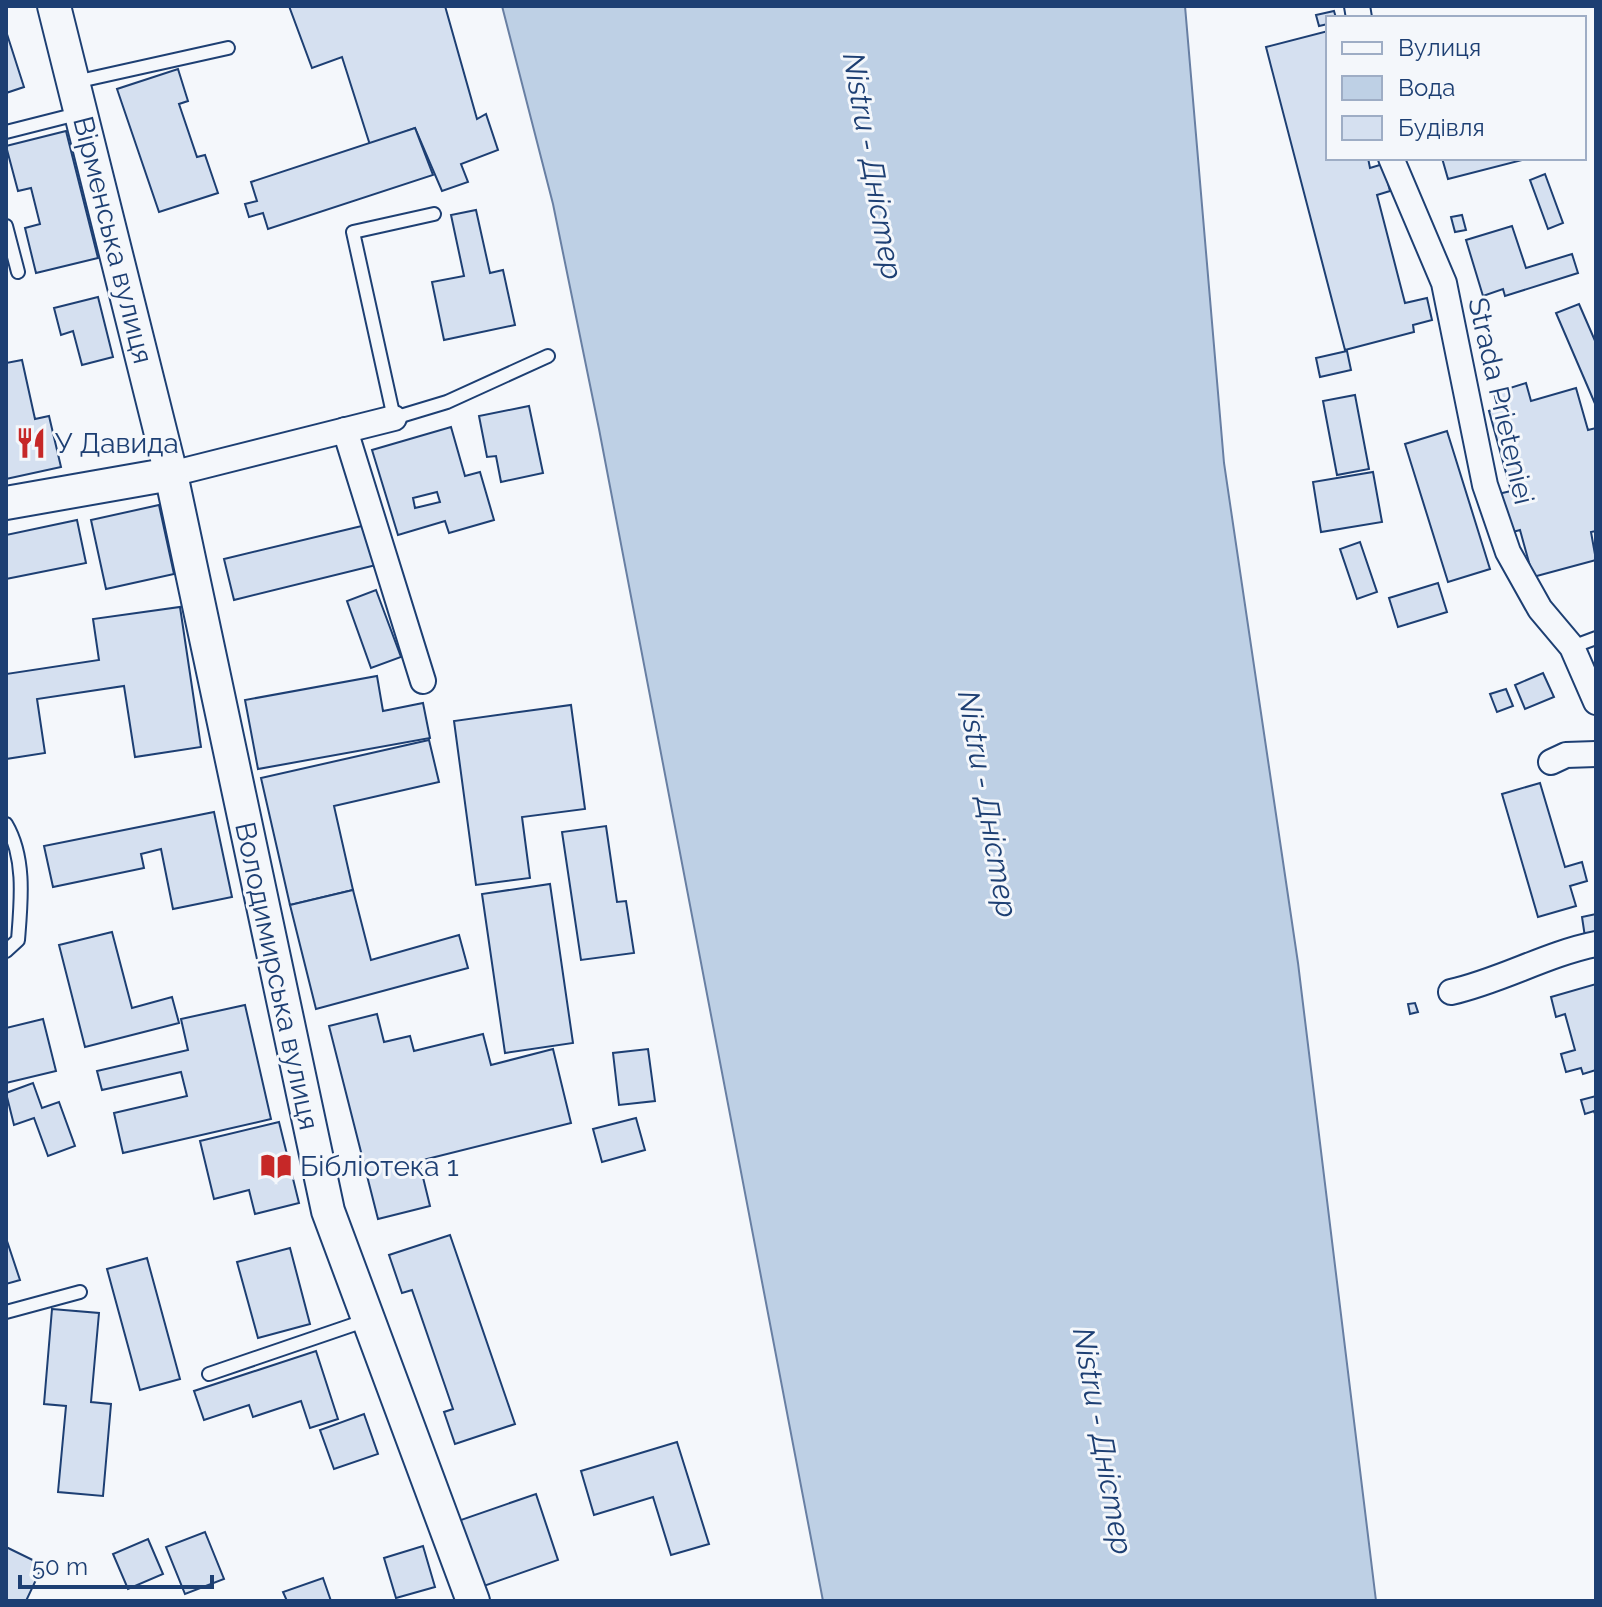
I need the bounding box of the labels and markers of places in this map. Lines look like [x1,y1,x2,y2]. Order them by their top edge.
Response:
restaurant icon: У Давида [14,426,48,460]
place label: У Давида [55,427,179,460]
library icon: Бібліотека 1 [259,1149,293,1183]
place label: Бібліотека 1 [300,1150,459,1183]

